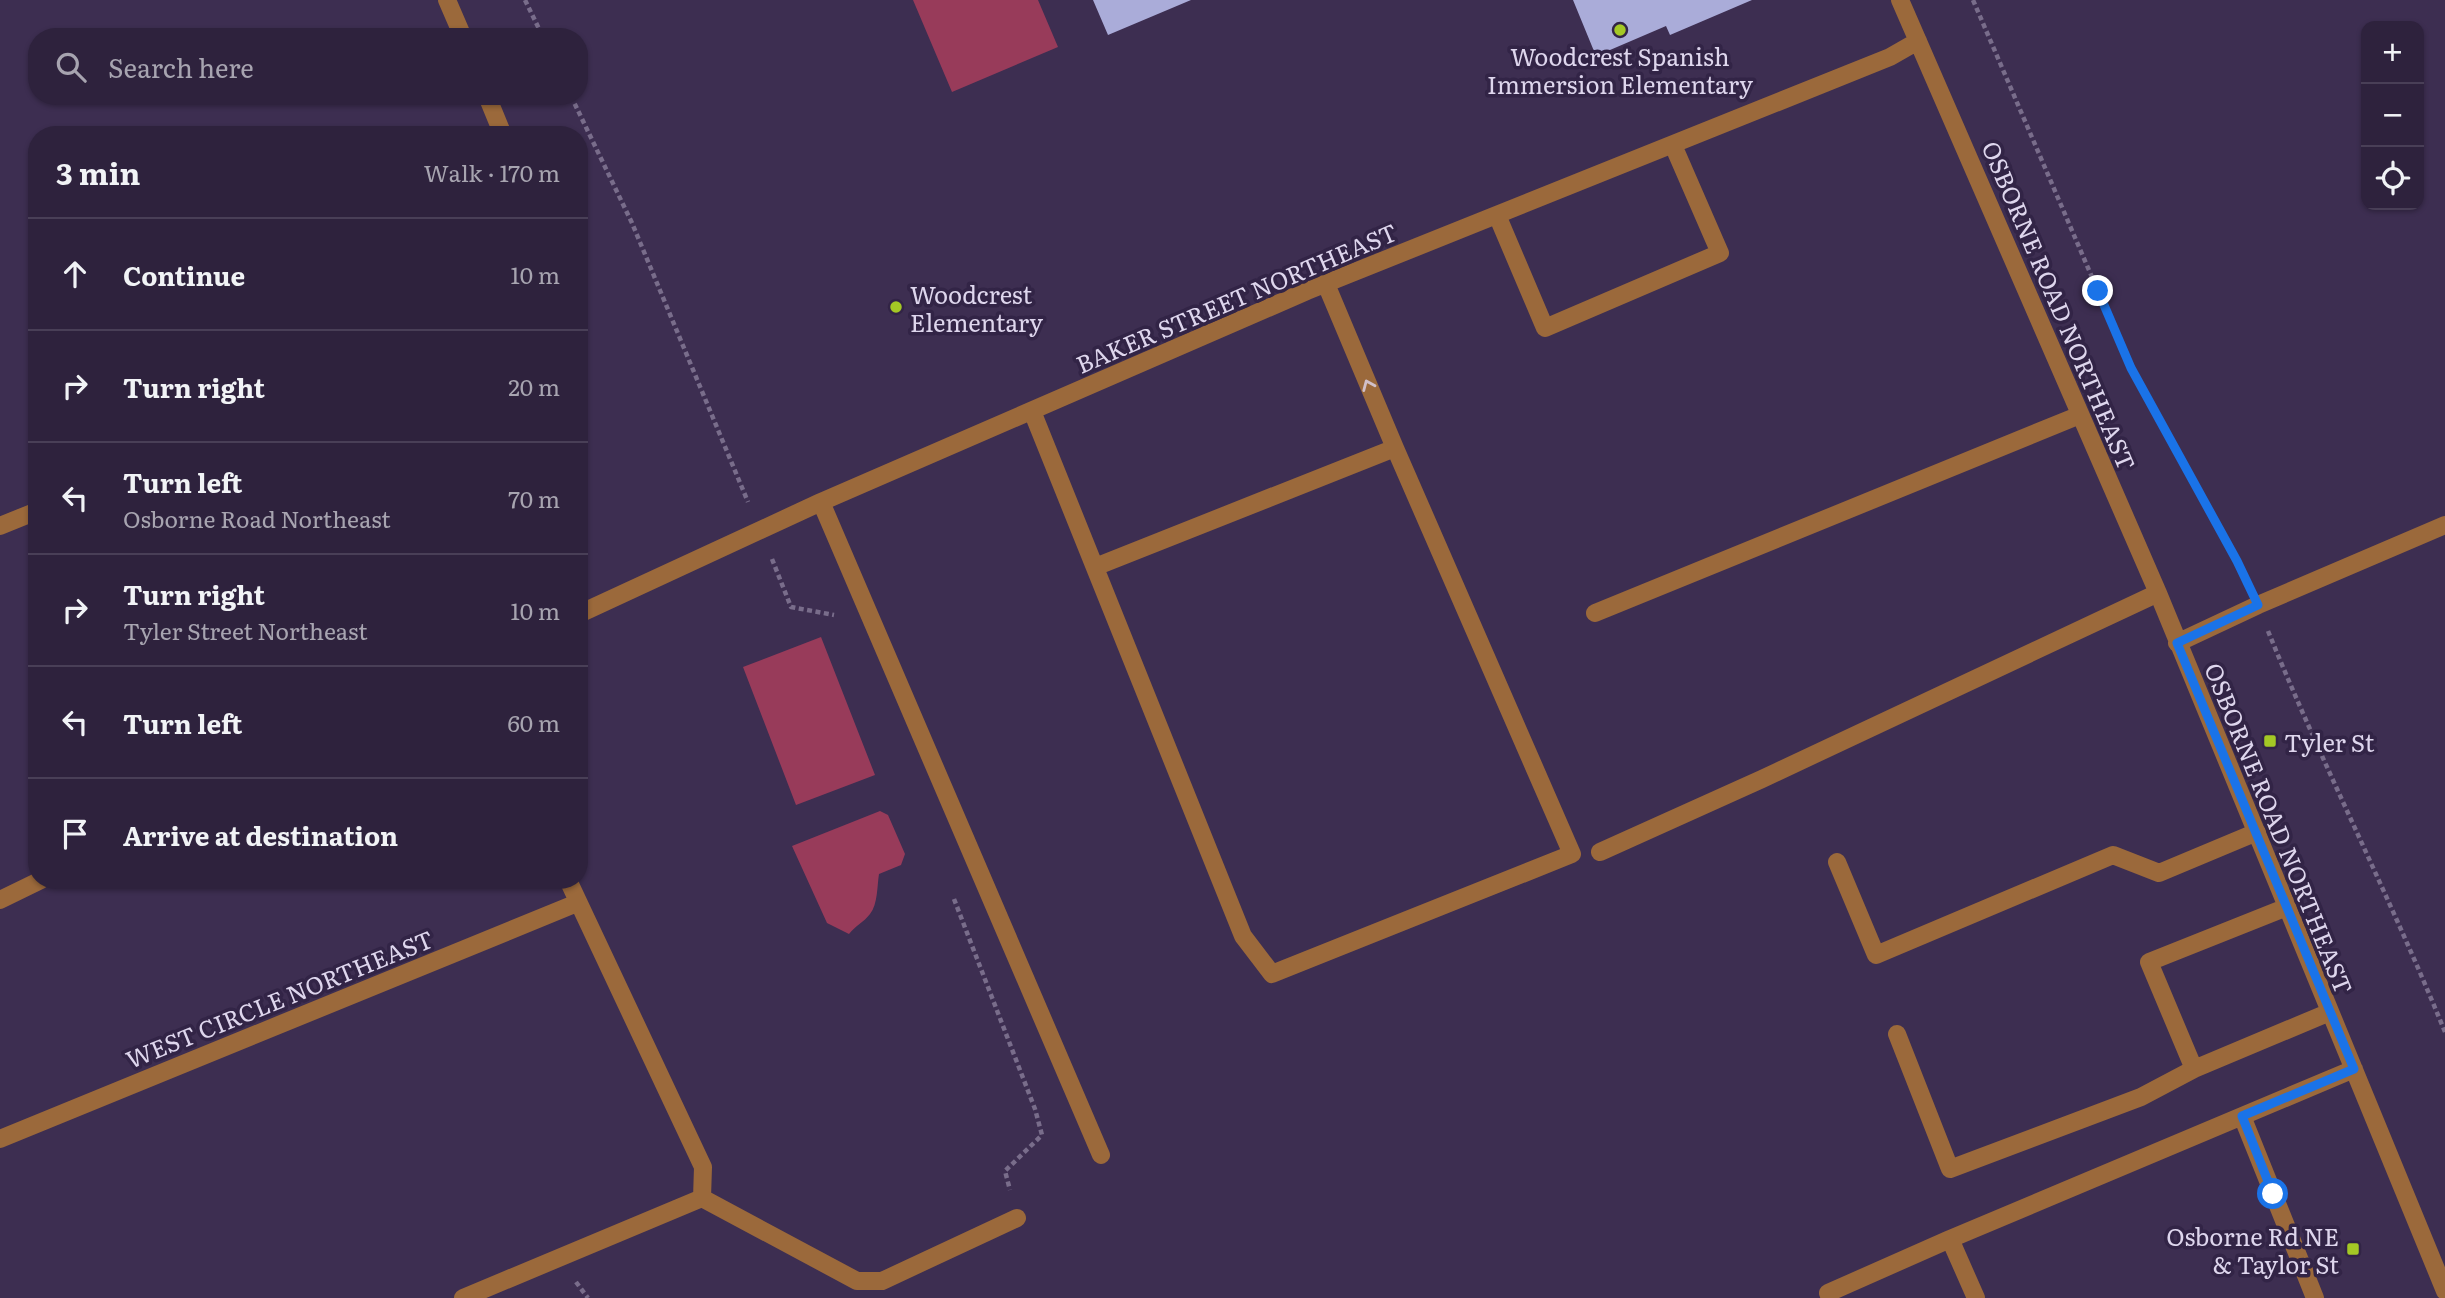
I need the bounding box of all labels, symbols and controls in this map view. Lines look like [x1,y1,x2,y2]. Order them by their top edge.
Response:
map controls [2361,21,2424,210]
button: + [2361,21,2424,84]
marker: Woodcrest Spanish Immersion Elementary [1612,22,1628,38]
search box [28,28,588,105]
place label: Woodcrest Spanish Immersion Elementary [1487,38,1753,101]
text: Search here [108,47,254,86]
icon: search [52,48,90,86]
button: − [2361,84,2424,147]
street label: OSBORNE ROAD NORTHEAST [1975,135,2145,475]
button: locate [2361,147,2424,210]
text: 3 min [56,150,140,194]
text: Walk · 170 m [424,155,560,189]
street label: BAKER STREET NORTHEAST [1070,213,1402,381]
icon: ahead [56,255,94,293]
text: Continue [123,255,245,294]
text: 10 m [510,257,560,291]
route end [2082,275,2113,306]
place label: Woodcrest Elementary [910,276,1043,339]
marker: Woodcrest Elementary [888,299,904,315]
icon: right [56,367,94,405]
text: Turn right [123,367,265,406]
text: 20 m [508,369,560,403]
one-way arrow [1363,380,1377,392]
text: Turn left [123,462,242,501]
icon: left [56,479,94,517]
text: 70 m [508,481,560,515]
text: Osborne Road Northeast [123,501,391,535]
text: Turn right [123,574,265,613]
icon: right [56,591,94,629]
text: 10 m [510,593,560,627]
text: Tyler Street Northeast [123,613,368,647]
street label: OSBORNE ROAD NORTHEAST [2197,657,2363,999]
icon: left [56,703,94,741]
text: Turn left [123,703,242,742]
text: 60 m [507,705,560,739]
place label: Tyler St [2284,724,2375,759]
marker: Tyler St [2262,733,2278,749]
icon: arrive [56,815,94,853]
text: Arrive at destination [123,815,398,854]
street label: WEST CIRCLE NORTHEAST [120,920,438,1076]
route start [2257,1178,2288,1209]
place label: Osborne Rd NE & Taylor St [2166,1218,2339,1281]
marker: Osborne Rd NE & Taylor St [2345,1241,2361,1257]

